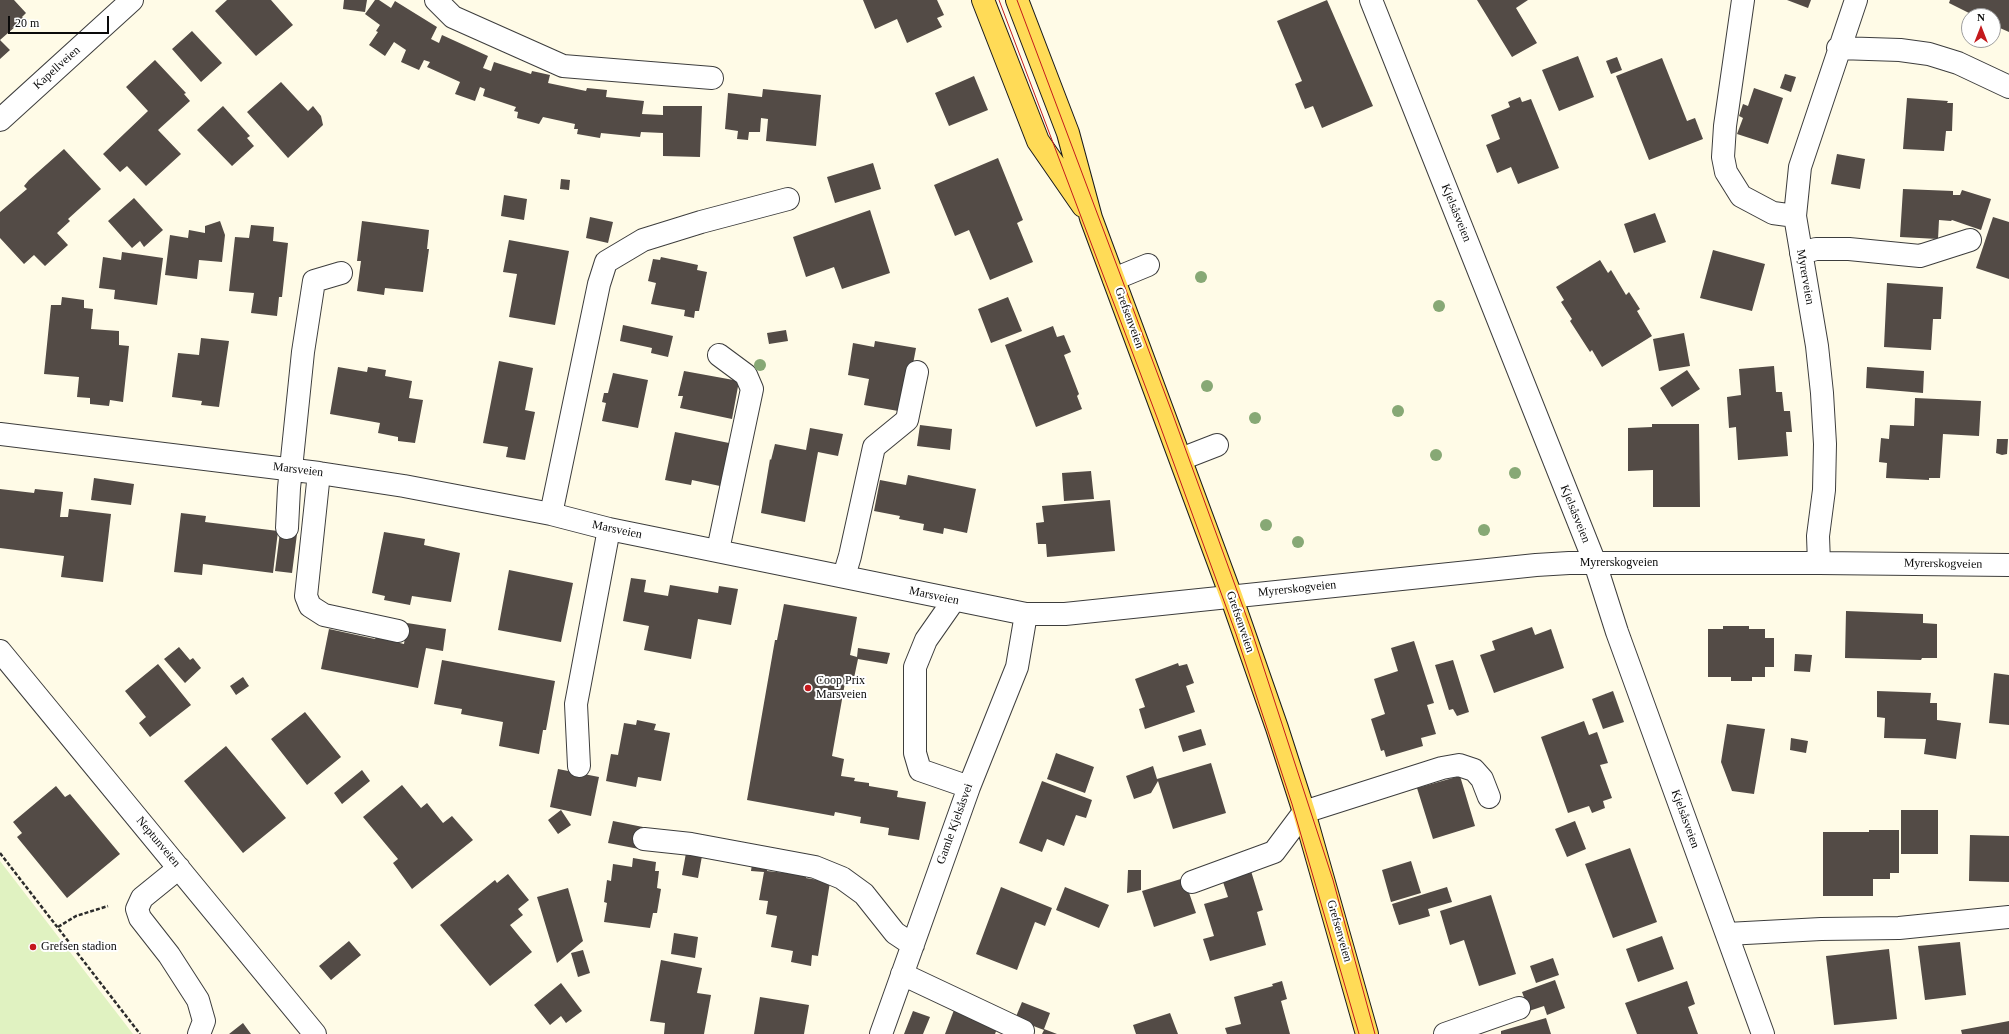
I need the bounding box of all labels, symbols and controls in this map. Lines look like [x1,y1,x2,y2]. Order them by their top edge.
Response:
scale bar [10,8,111,34]
north arrow [1961,8,2001,48]
text: N [1977,11,1985,23]
text: 20 m [15,16,39,30]
street label: Kapellveien [31,43,83,93]
street label: Kjelsåsveien [1438,182,1474,244]
street label: Myrerveien [1793,248,1817,306]
street label: Grefsenveien [1111,285,1147,351]
street label: Marsveien [272,460,324,480]
street label: Kjelsåsveien [1557,483,1593,545]
street label: Marsveien [591,518,643,542]
street label: Myrerskogveien [1580,556,1658,570]
street label: Myrerskogveien [1904,556,1982,572]
street label: Myrerskogveien [1257,578,1337,600]
street label: Marsveien [908,584,960,608]
street label: Grefsenveien [1223,589,1257,655]
place label: Coop Prix Marsveien [816,674,867,702]
marker: Coop Prix Marsveien [803,683,813,693]
street label: Gamle Kjelsåsvei [934,782,976,866]
street label: Kjelsåsveien [1668,788,1702,850]
street label: Neptunveien [133,814,183,870]
street label: Grefsenveien [1323,898,1355,964]
place label: Grefsen stadion [41,940,117,954]
marker: Grefsen stadion [28,942,38,952]

